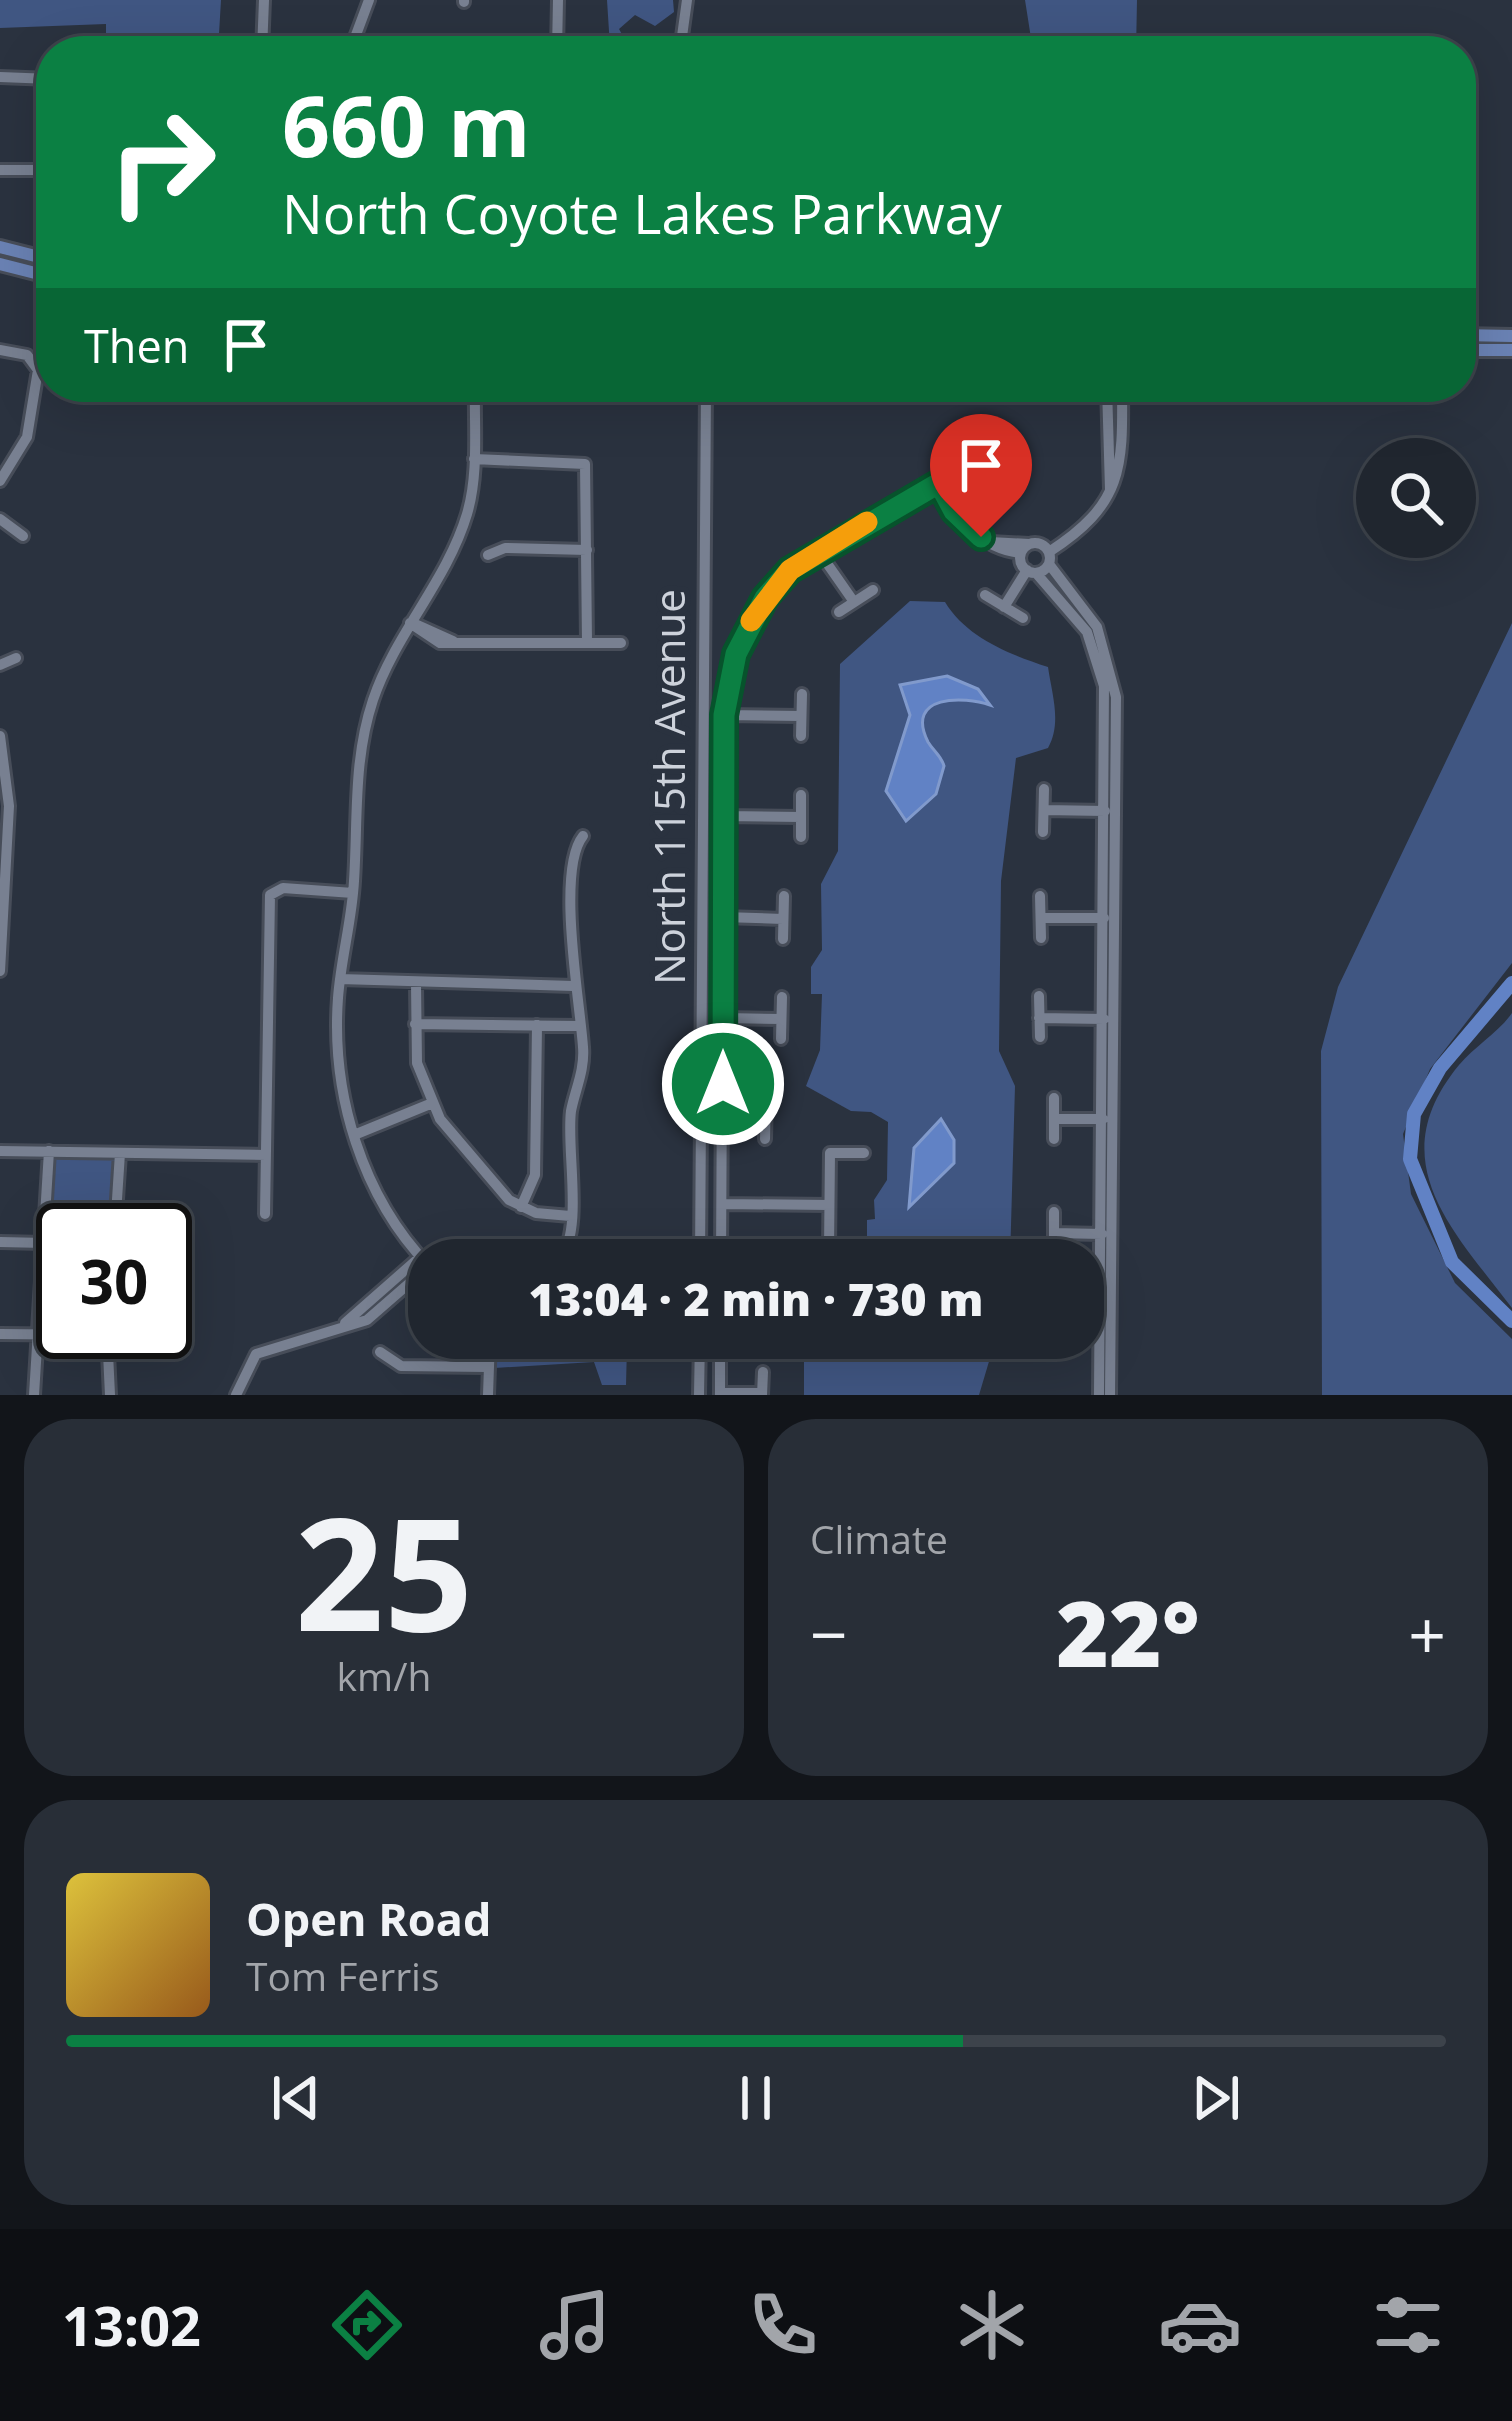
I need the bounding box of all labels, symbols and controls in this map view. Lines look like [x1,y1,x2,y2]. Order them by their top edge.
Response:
text: 660 m [282,67,530,182]
icon: right [84,84,240,240]
text: North Coyote Lakes Parkway [282,176,1002,250]
icon: arrive [213,312,279,378]
text: Then [84,315,189,376]
pin [930,414,1032,537]
icon: arrive [948,432,1014,498]
map controls [1356,438,1476,558]
button: search [1356,438,1476,558]
street label: North 115th Avenue [640,589,697,985]
position arrow [660,1021,786,1147]
speed limit sign: 30 [36,1203,192,1359]
text: 13:04 · 2 min · 730 m [529,1268,983,1329]
text: 25 [295,1464,473,1677]
text: Climate [810,1512,948,1565]
text: 22° [1056,1571,1200,1693]
text: − [810,1588,848,1678]
text: + [1408,1588,1446,1678]
text: km/h [337,1649,431,1702]
text: Open Road [246,1888,491,1949]
text: Tom Ferris [246,1949,440,2002]
icon: previous [263,2065,329,2131]
icon: pause [723,2065,789,2131]
icon: next [1183,2065,1249,2131]
icon: directions [325,2283,409,2367]
icon: music [533,2283,617,2367]
icon: phone [741,2283,825,2367]
icon: climate [950,2283,1034,2367]
icon: car [1158,2283,1242,2367]
icon: filters [1366,2283,1450,2367]
text: 13:02 [62,2288,201,2362]

